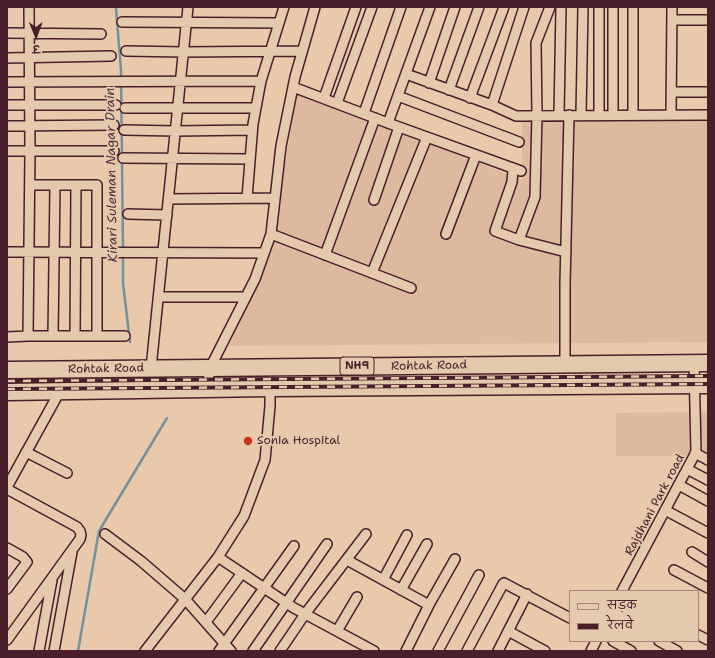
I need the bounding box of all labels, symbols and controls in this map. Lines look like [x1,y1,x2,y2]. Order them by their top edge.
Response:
north arrow [16,16,56,56]
text: उ [32,41,40,56]
water label: Kirari Suleman Nagar Drain [103,87,121,263]
road number: NH9 [340,357,374,375]
street label: Rohtak Road [391,358,467,374]
street label: Rohtak Road [68,361,144,377]
place label: Sonia Hospital [257,434,340,448]
marker: Sonia Hospital [242,435,254,447]
street label: Rajdhani Park road [622,452,688,558]
legend [569,590,699,642]
text: सड़क [607,597,637,613]
text: रेलवे [607,617,633,633]

